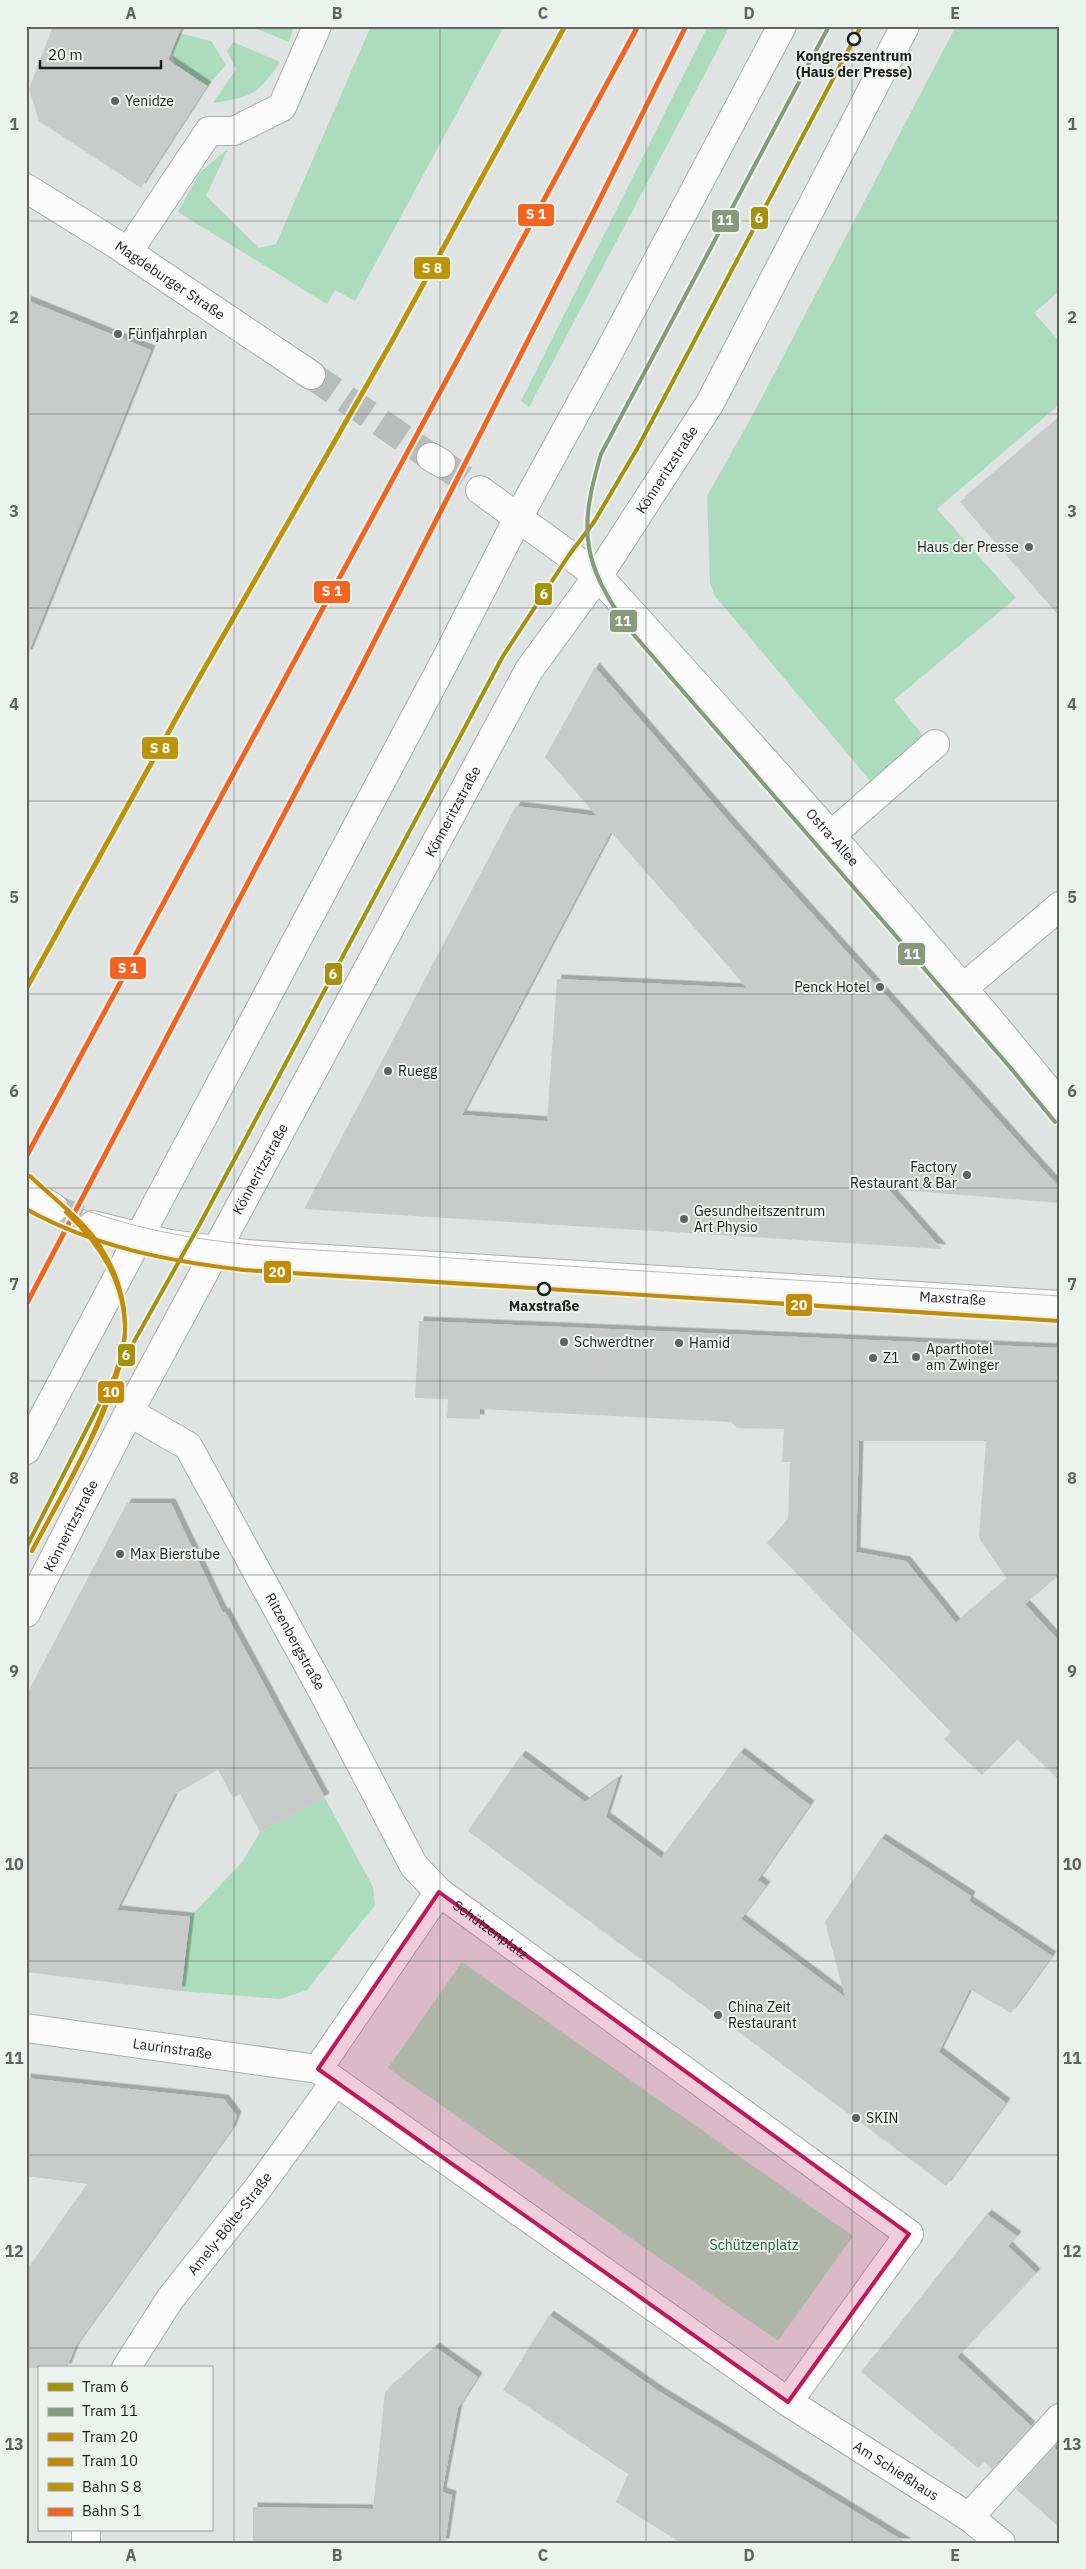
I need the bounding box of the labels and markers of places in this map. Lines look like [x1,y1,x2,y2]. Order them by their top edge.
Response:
marker: Kongresszentrum (Haus der Presse) [847,32,861,46]
place label: Kongresszentrum (Haus der Presse) [796,47,912,81]
place label: Yenidze [125,92,174,110]
marker: Yenidze [109,95,121,107]
place label: Fünfjahrplan [128,325,207,343]
marker: Fünfjahrplan [112,328,124,340]
place label: Haus der Presse [917,538,1019,556]
marker: Haus der Presse [1023,541,1035,553]
place label: Penck Hotel [794,978,870,996]
marker: Penck Hotel [874,981,886,993]
place label: Ruegg [398,1062,438,1080]
marker: Ruegg [382,1065,394,1077]
place label: Factory Restaurant & Bar [850,1158,957,1192]
marker: Factory Restaurant & Bar [961,1169,973,1181]
place label: Gesundheitszentrum Art Physio [694,1202,825,1236]
marker: Gesundheitszentrum Art Physio [678,1213,690,1225]
marker: Maxstraße [537,1282,551,1296]
place label: Maxstraße [509,1297,579,1315]
place label: Schwerdtner [574,1333,654,1351]
place label: Hamid [689,1334,730,1352]
marker: Schwerdtner [558,1336,570,1348]
marker: Hamid [673,1337,685,1349]
place label: Aparthotel am Zwinger [926,1340,999,1374]
place label: Z1 [883,1349,900,1367]
marker: Aparthotel am Zwinger [910,1351,922,1363]
marker: Z1 [867,1352,879,1364]
place label: Max Bierstube [130,1545,220,1563]
marker: Max Bierstube [114,1548,126,1560]
place label: China Zeit Restaurant [728,1998,797,2032]
marker: China Zeit Restaurant [712,2009,724,2021]
place label: SKIN [866,2109,899,2127]
marker: SKIN [850,2112,862,2124]

